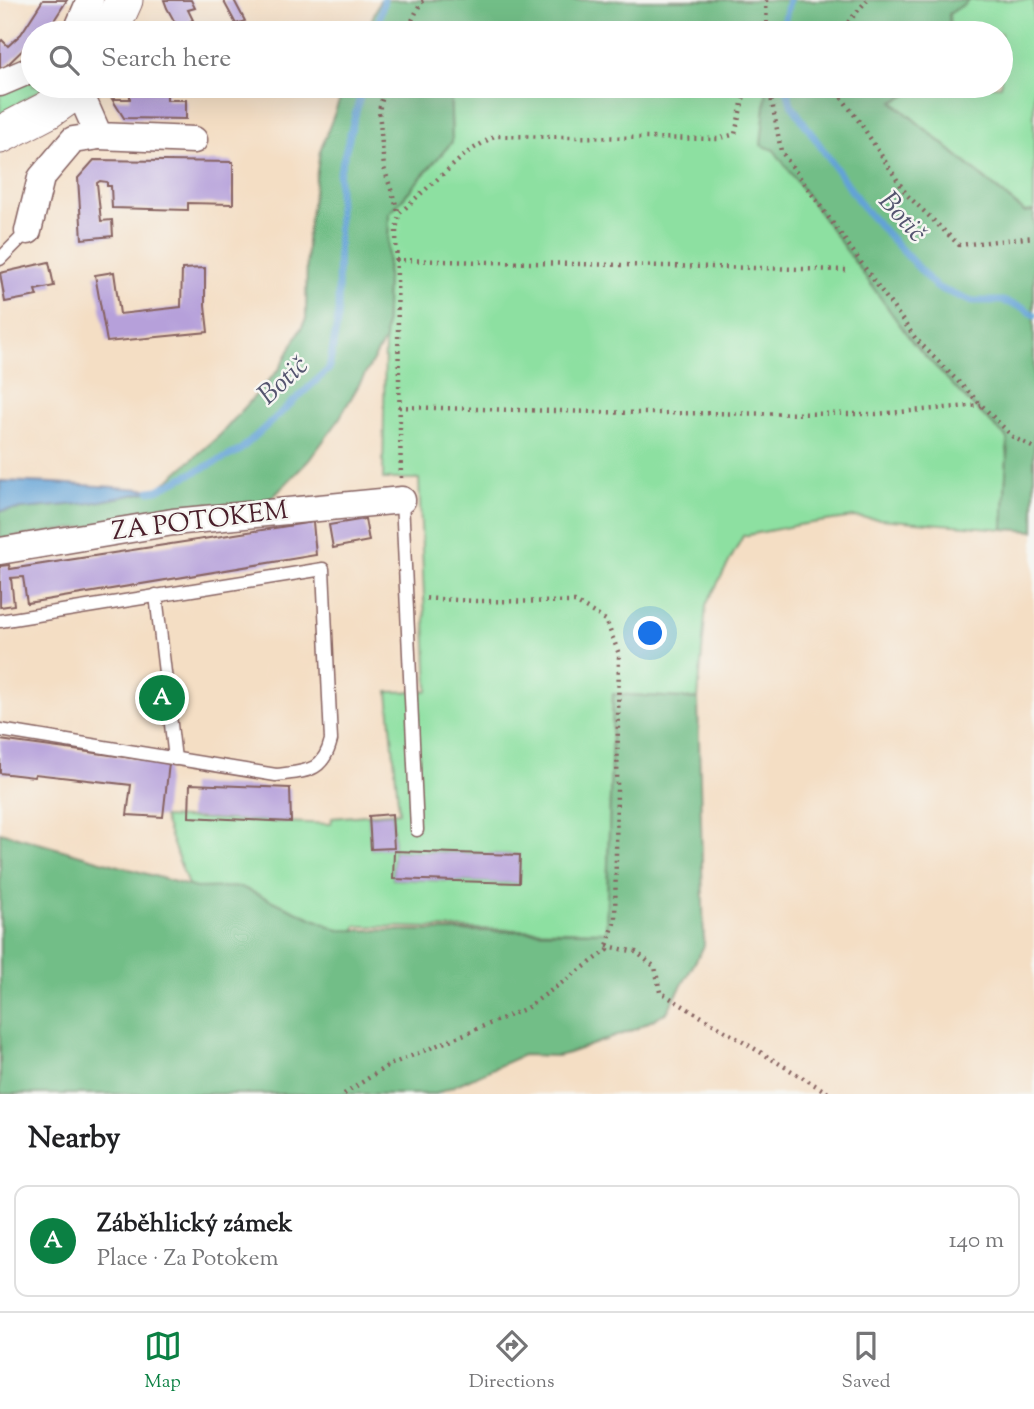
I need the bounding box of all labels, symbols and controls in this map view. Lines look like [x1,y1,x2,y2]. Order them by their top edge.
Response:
search box [21,21,1013,98]
icon: search [45,41,83,79]
text: Search here [101,41,231,78]
water label: Botič [868,184,936,252]
water label: Botič [250,347,318,415]
street label: ZA POTOKEM [110,493,290,551]
your location [633,616,667,650]
pin: A [139,672,185,724]
text: Nearby [28,1118,120,1161]
text: Záběhlický zámek [97,1206,292,1243]
text: A [44,1225,62,1258]
text: 140 m [949,1225,1004,1258]
text: Place · Za Potokem [97,1243,278,1276]
tab: Map [144,1327,182,1396]
tab: Directions [469,1327,554,1396]
tab: Saved [842,1327,890,1396]

